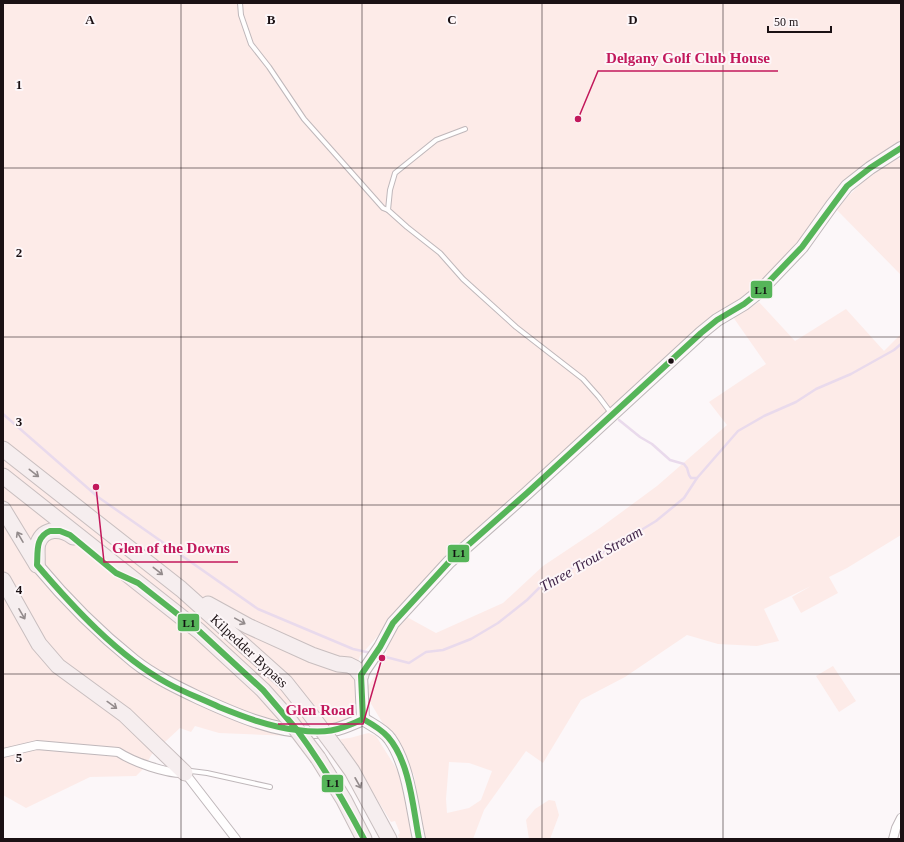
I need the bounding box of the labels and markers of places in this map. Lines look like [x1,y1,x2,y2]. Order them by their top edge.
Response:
callout: Delgany Golf Club House [598,44,778,71]
unlabelled marker [666,356,676,366]
callout: Glen of the Downs [104,535,238,562]
callout: Glen Road [278,697,363,724]

